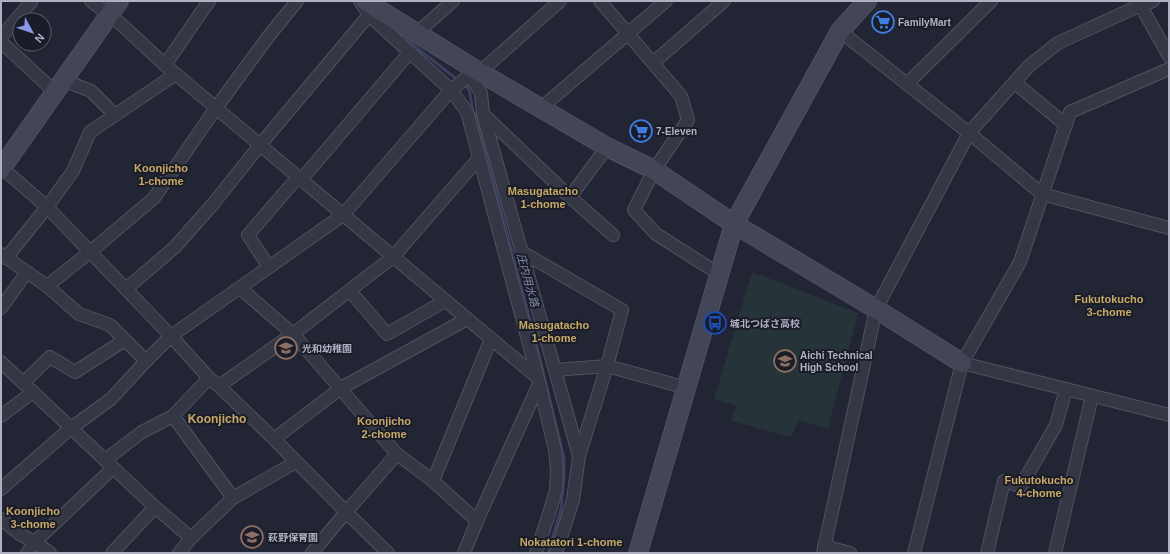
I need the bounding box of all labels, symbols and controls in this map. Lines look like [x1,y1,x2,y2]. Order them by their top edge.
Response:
supermarket icon: FamilyMart [870,9,896,35]
north arrow [12,12,52,52]
place label: FamilyMart [898,17,951,28]
text: N [32,32,47,45]
supermarket icon: 7-Eleven [628,118,654,144]
place label: 7-Eleven [656,126,697,137]
district label: Koonjicho 1-chome [134,162,188,187]
district label: Masugatacho 1-chome [508,185,578,210]
water label: 庄内用水路 [515,252,541,309]
district label: Fukutokucho 3-chome [1074,293,1144,318]
bus stop icon: 城北つばさ高校 [702,310,728,336]
place label: 城北つばさ高校 [730,318,800,329]
district label: Masugatacho 1-chome [519,319,589,344]
school or university icon: 光和幼稚園 [273,335,299,361]
place label: 光和幼稚園 [302,343,352,354]
school or university icon: Aichi Technical High School [772,348,798,374]
place label: Aichi Technical High School [800,350,873,373]
district label: Koonjicho [188,412,246,426]
district label: Koonjicho 2-chome [357,415,411,440]
district label: Fukutokucho 4-chome [1004,474,1074,499]
district label: Koonjicho 3-chome [6,505,60,530]
school or university icon: 萩野保育園 [239,524,265,550]
place label: 萩野保育園 [268,532,318,543]
district label: Nokatatori 1-chome [520,536,622,548]

